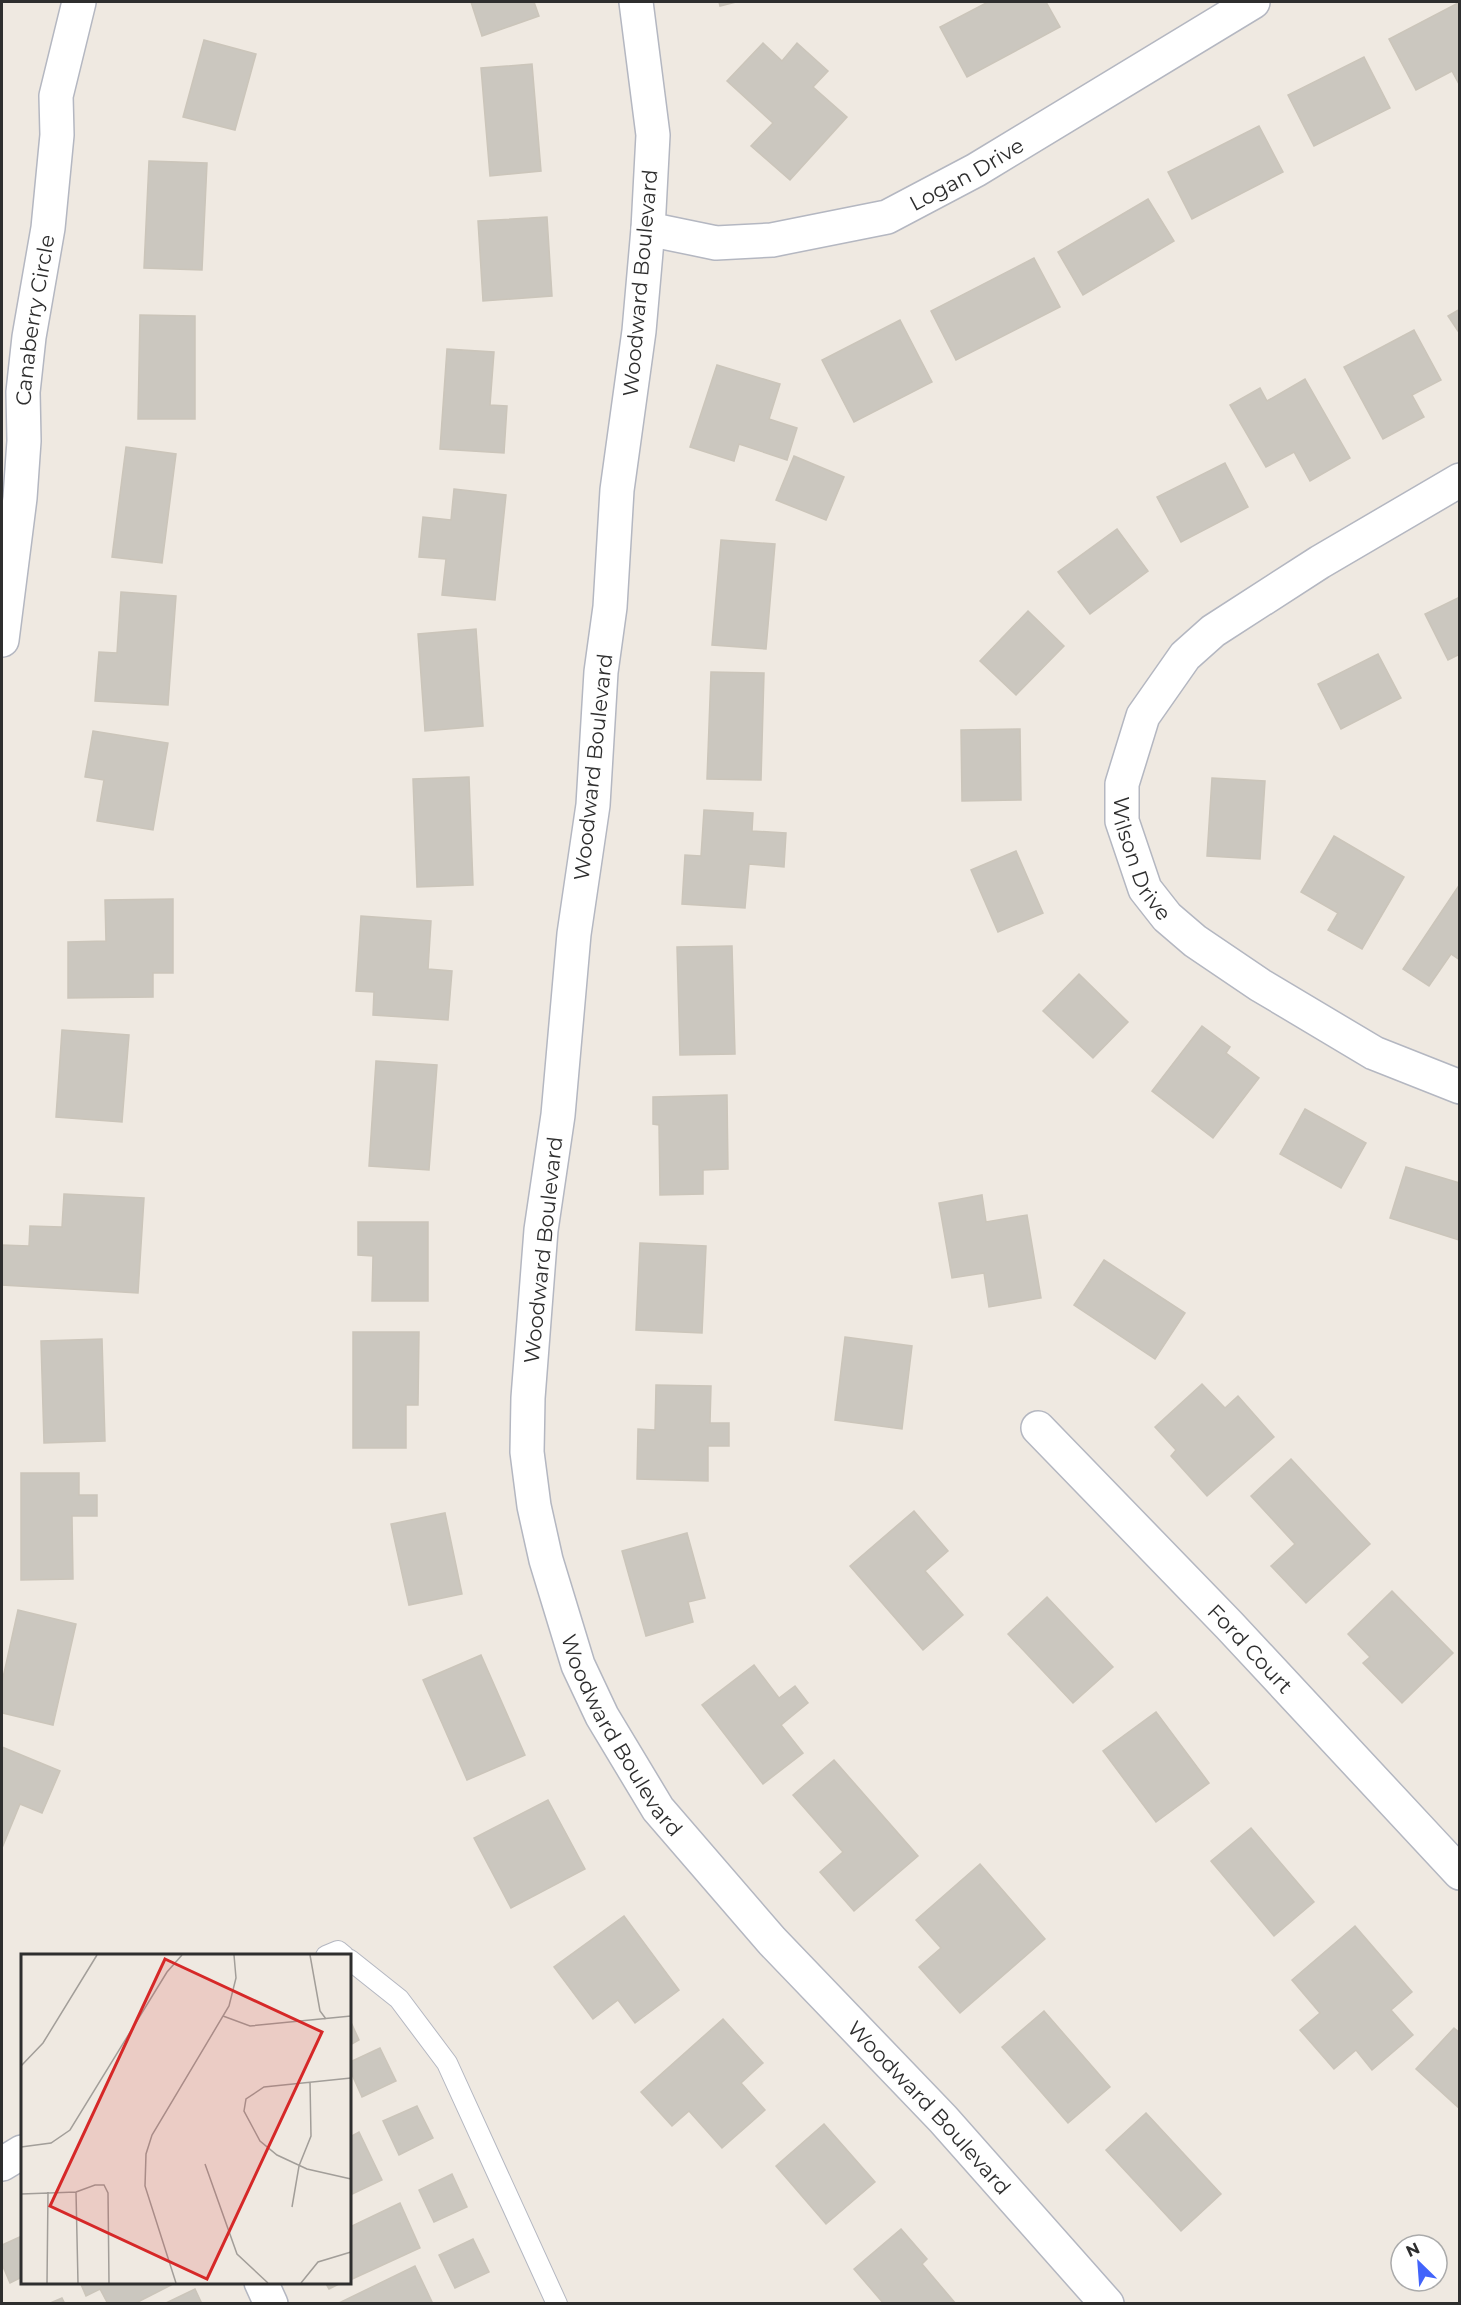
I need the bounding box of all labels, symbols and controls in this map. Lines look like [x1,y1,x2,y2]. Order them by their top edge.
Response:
street label: Logan Drive [905,132,1028,216]
street label: Woodward Boulevard [618,168,662,398]
street label: Canaberry Circle [10,233,59,406]
street label: Woodward Boulevard [569,652,617,882]
street label: Wilson Drive [1110,796,1177,925]
street label: Woodward Boulevard [519,1135,567,1365]
street label: Ford Court [1203,1598,1298,1698]
street label: Woodward Boulevard [557,1631,688,1841]
inset map [21,1954,351,2284]
street label: Woodward Boulevard [843,2015,1016,2199]
north arrow [1389,2233,1449,2293]
text: N [1403,2239,1423,2261]

